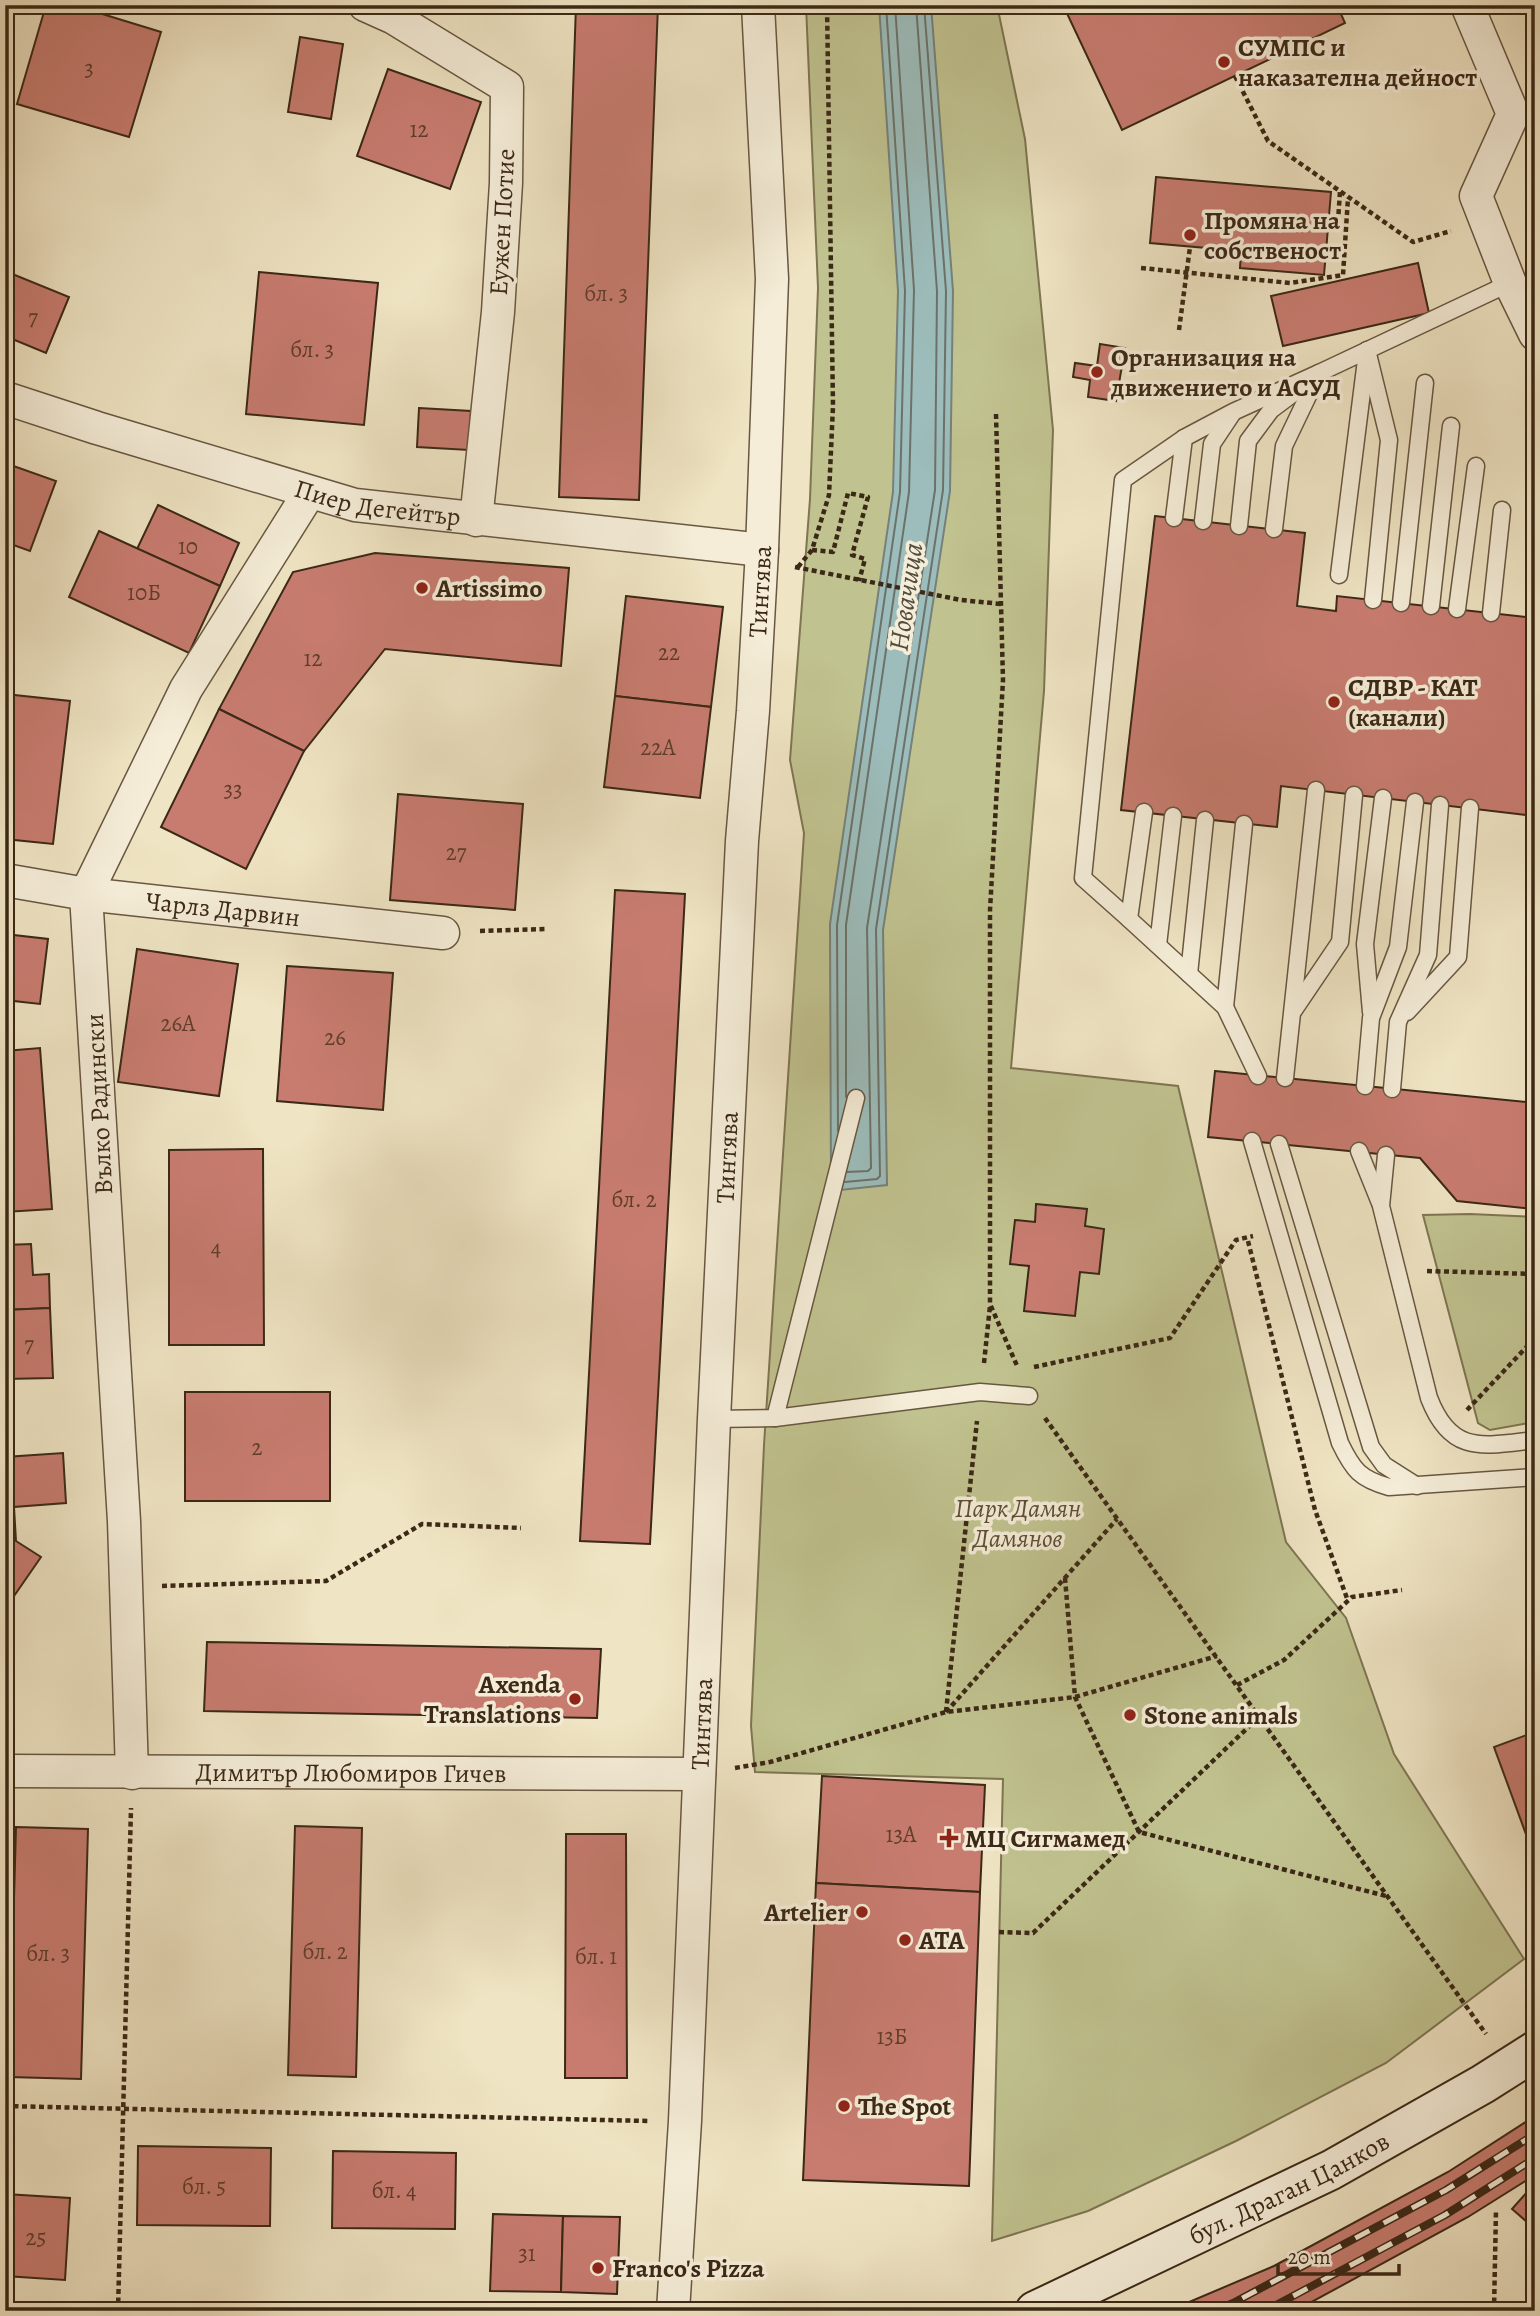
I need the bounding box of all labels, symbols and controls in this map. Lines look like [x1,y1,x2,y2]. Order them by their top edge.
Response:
place label: СУМПС и наказателна дейност [1238,30,1477,95]
house number: 3 [84,53,94,84]
marker: СУМПС и наказателна дейност [1216,54,1232,70]
house number: 12 [410,114,428,145]
street label: Еужен Потие [481,148,523,296]
place label: Промяна на собственост [1204,203,1341,268]
marker: Промяна на собственост [1182,227,1198,243]
house number: бл. 3 [584,278,628,309]
house number: 7 [28,302,38,333]
house number: бл. 3 [290,334,334,365]
place label: Организация на движението и АСУД [1110,340,1341,405]
marker: Организация на движението и АСУД [1089,364,1105,380]
street label: Пиер Дегейтър [290,470,463,534]
house number: 10 [178,531,198,562]
water label: Новачица [880,540,932,654]
street label: Тинтява [740,544,780,638]
place label: Artissimo [435,571,543,606]
house number: 10Б [127,577,161,608]
marker: Artissimo [414,580,430,596]
house number: 22 [658,637,680,668]
house number: 12 [304,643,322,674]
place label: СДВР - КАТ (канали) [1348,670,1478,735]
marker: СДВР - КАТ (канали) [1326,694,1342,710]
house number: 22А [640,732,676,763]
house number: 33 [223,774,243,805]
house number: 27 [446,837,467,868]
street label: Чарлз Дарвин [144,883,302,935]
house number: 26А [161,1008,196,1039]
street label: Вълко Радински [77,1013,121,1195]
house number: 26 [324,1022,346,1053]
street label: Тинтява [707,1110,746,1204]
house number: бл. 2 [611,1184,657,1215]
house number: 4 [211,1232,221,1263]
house number: 7 [24,1329,34,1360]
house number: 2 [252,1432,263,1463]
park label: Парк Дамян Дамянов [955,1491,1081,1556]
place label: Axenda Translations [424,1667,561,1732]
street label: Тинтява [682,1677,721,1771]
marker: Axenda Translations [567,1691,583,1707]
place label: Stone animals [1144,1698,1298,1733]
marker: Stone animals [1122,1707,1138,1723]
street label: Димитър Любомиров Гичев [195,1754,507,1791]
house number: 13А [886,1819,917,1850]
place label: МЦ Сигмамед [965,1821,1126,1856]
marker: МЦ Сигмамед [939,1828,959,1848]
place label: Artelier [763,1895,848,1930]
marker: Artelier [854,1904,870,1920]
place label: ATA [918,1923,965,1958]
marker: ATA [897,1932,913,1948]
house number: бл. 2 [302,1936,348,1967]
house number: бл. 3 [26,1938,70,1969]
house number: бл. 1 [575,1941,617,1972]
house number: 13Б [876,2021,908,2052]
place label: The Spot [858,2089,952,2124]
marker: The Spot [836,2098,852,2114]
street label: бул. Драган Цанков [1183,2123,1395,2253]
house number: бл. 5 [182,2171,226,2202]
house number: бл. 4 [371,2175,417,2206]
house number: 25 [26,2222,46,2253]
scale bar [1278,2232,1398,2276]
house number: 31 [518,2238,536,2269]
text: 20 m [1288,2243,1331,2271]
place label: Franco's Pizza [612,2251,765,2286]
marker: Franco's Pizza [590,2260,606,2276]

